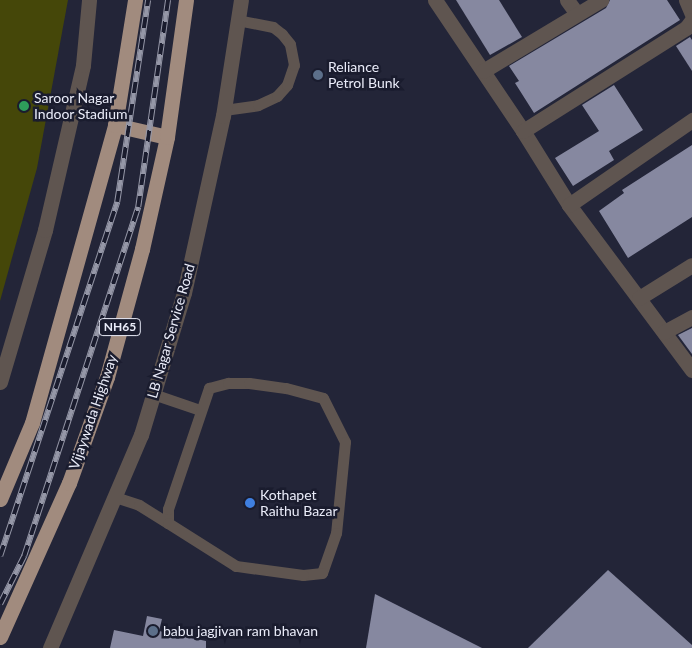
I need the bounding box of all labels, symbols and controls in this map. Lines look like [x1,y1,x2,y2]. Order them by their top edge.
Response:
place label: Reliance Petrol Bunk [328,59,400,92]
marker: Reliance Petrol Bunk [312,69,324,81]
place label: Saroor Nagar Indoor Stadium [34,90,128,122]
marker: Saroor Nagar Indoor Stadium [18,100,30,112]
street label: LB Nagar Service Road [144,262,198,400]
road number: NH65 [99,318,141,337]
street label: Vijaywada Highway [65,352,121,472]
place label: Kothapet Raithu Bazar [260,487,337,520]
marker: Kothapet Raithu Bazar [244,497,256,509]
place label: babu jagjivan ram bhavan [163,623,318,639]
marker: babu jagjivan ram bhavan [147,625,159,637]

